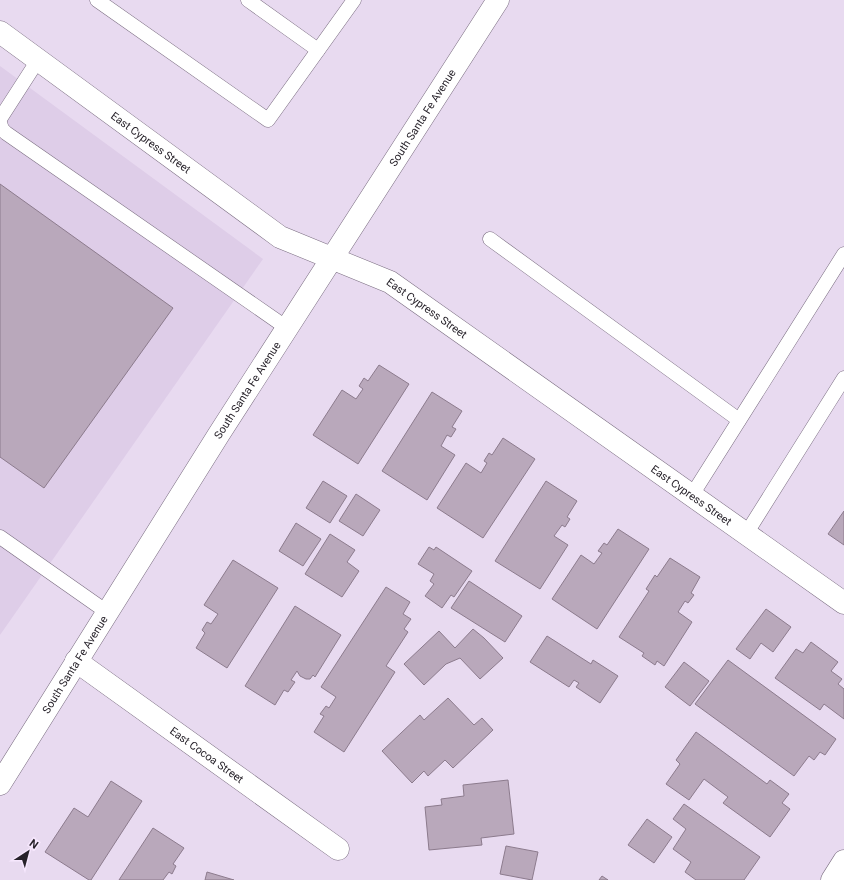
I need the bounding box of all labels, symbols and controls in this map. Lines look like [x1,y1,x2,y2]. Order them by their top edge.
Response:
street label: South Santa Fe Avenue [387,67,459,169]
street label: East Cypress Street [108,109,193,177]
street label: East Cypress Street [384,276,470,342]
street label: South Santa Fe Avenue [212,339,284,441]
street label: East Cypress Street [648,463,734,529]
street label: South Santa Fe Avenue [40,613,111,716]
street label: East Cocoa Street [167,724,246,786]
north arrow [8,832,48,872]
text: N [27,837,41,852]

